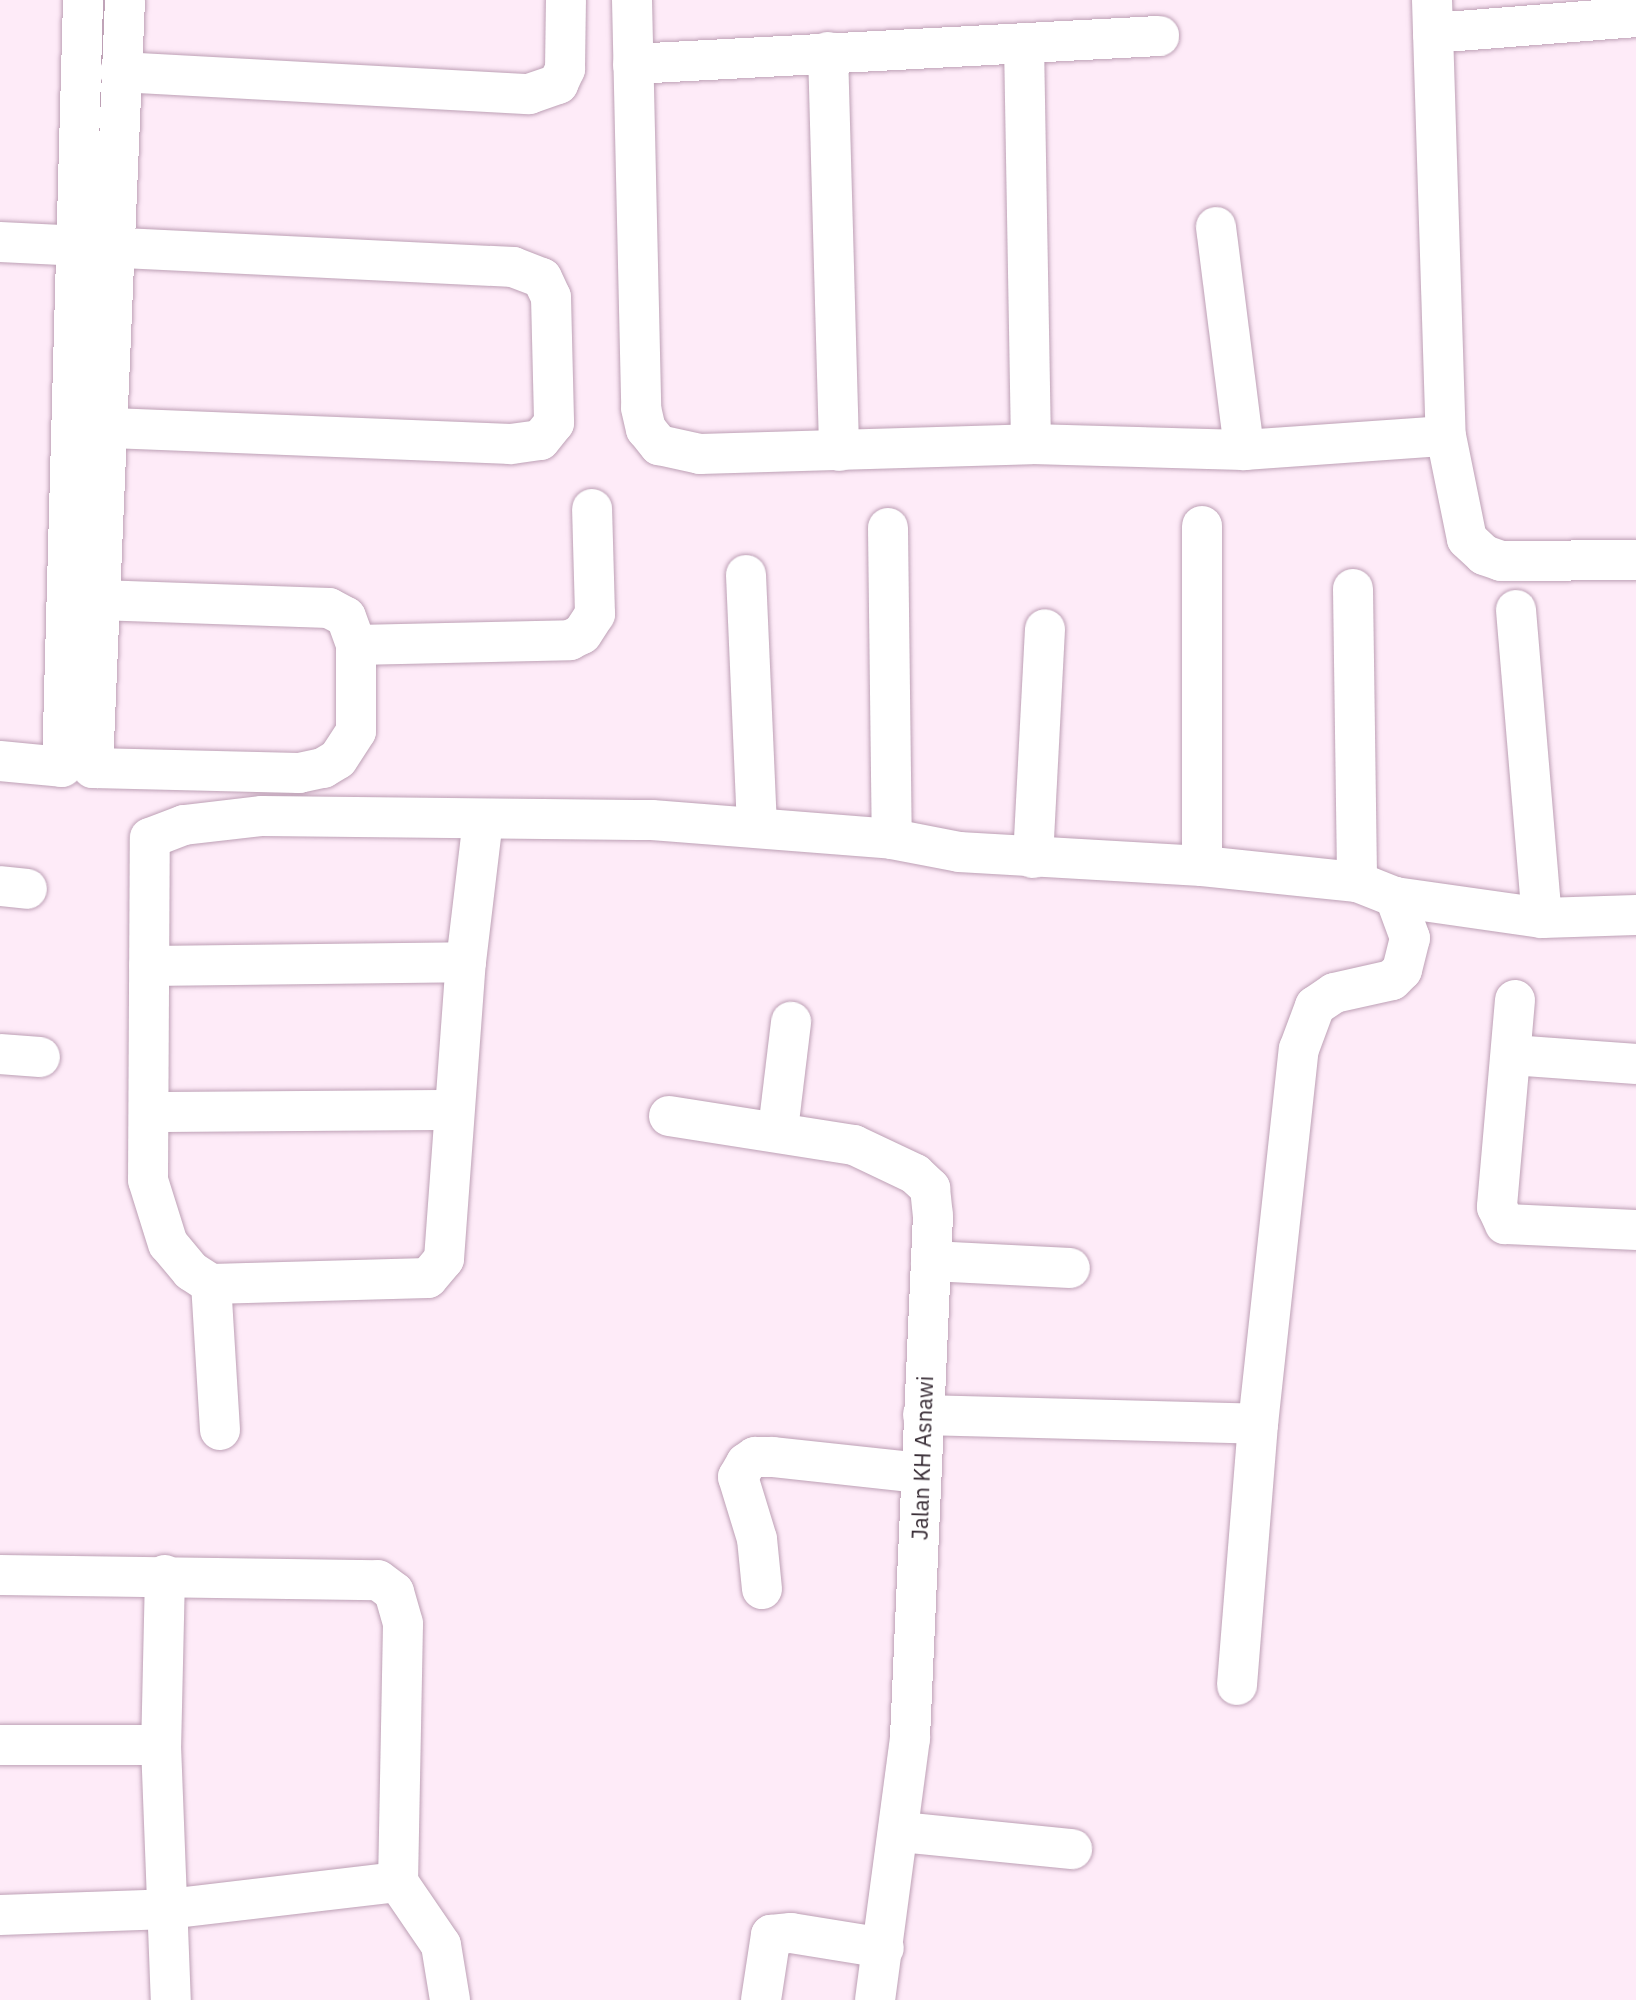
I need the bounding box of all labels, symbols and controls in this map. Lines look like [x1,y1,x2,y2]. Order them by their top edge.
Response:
street label: Jalan KH Asnawi [906,1375,938,1541]

